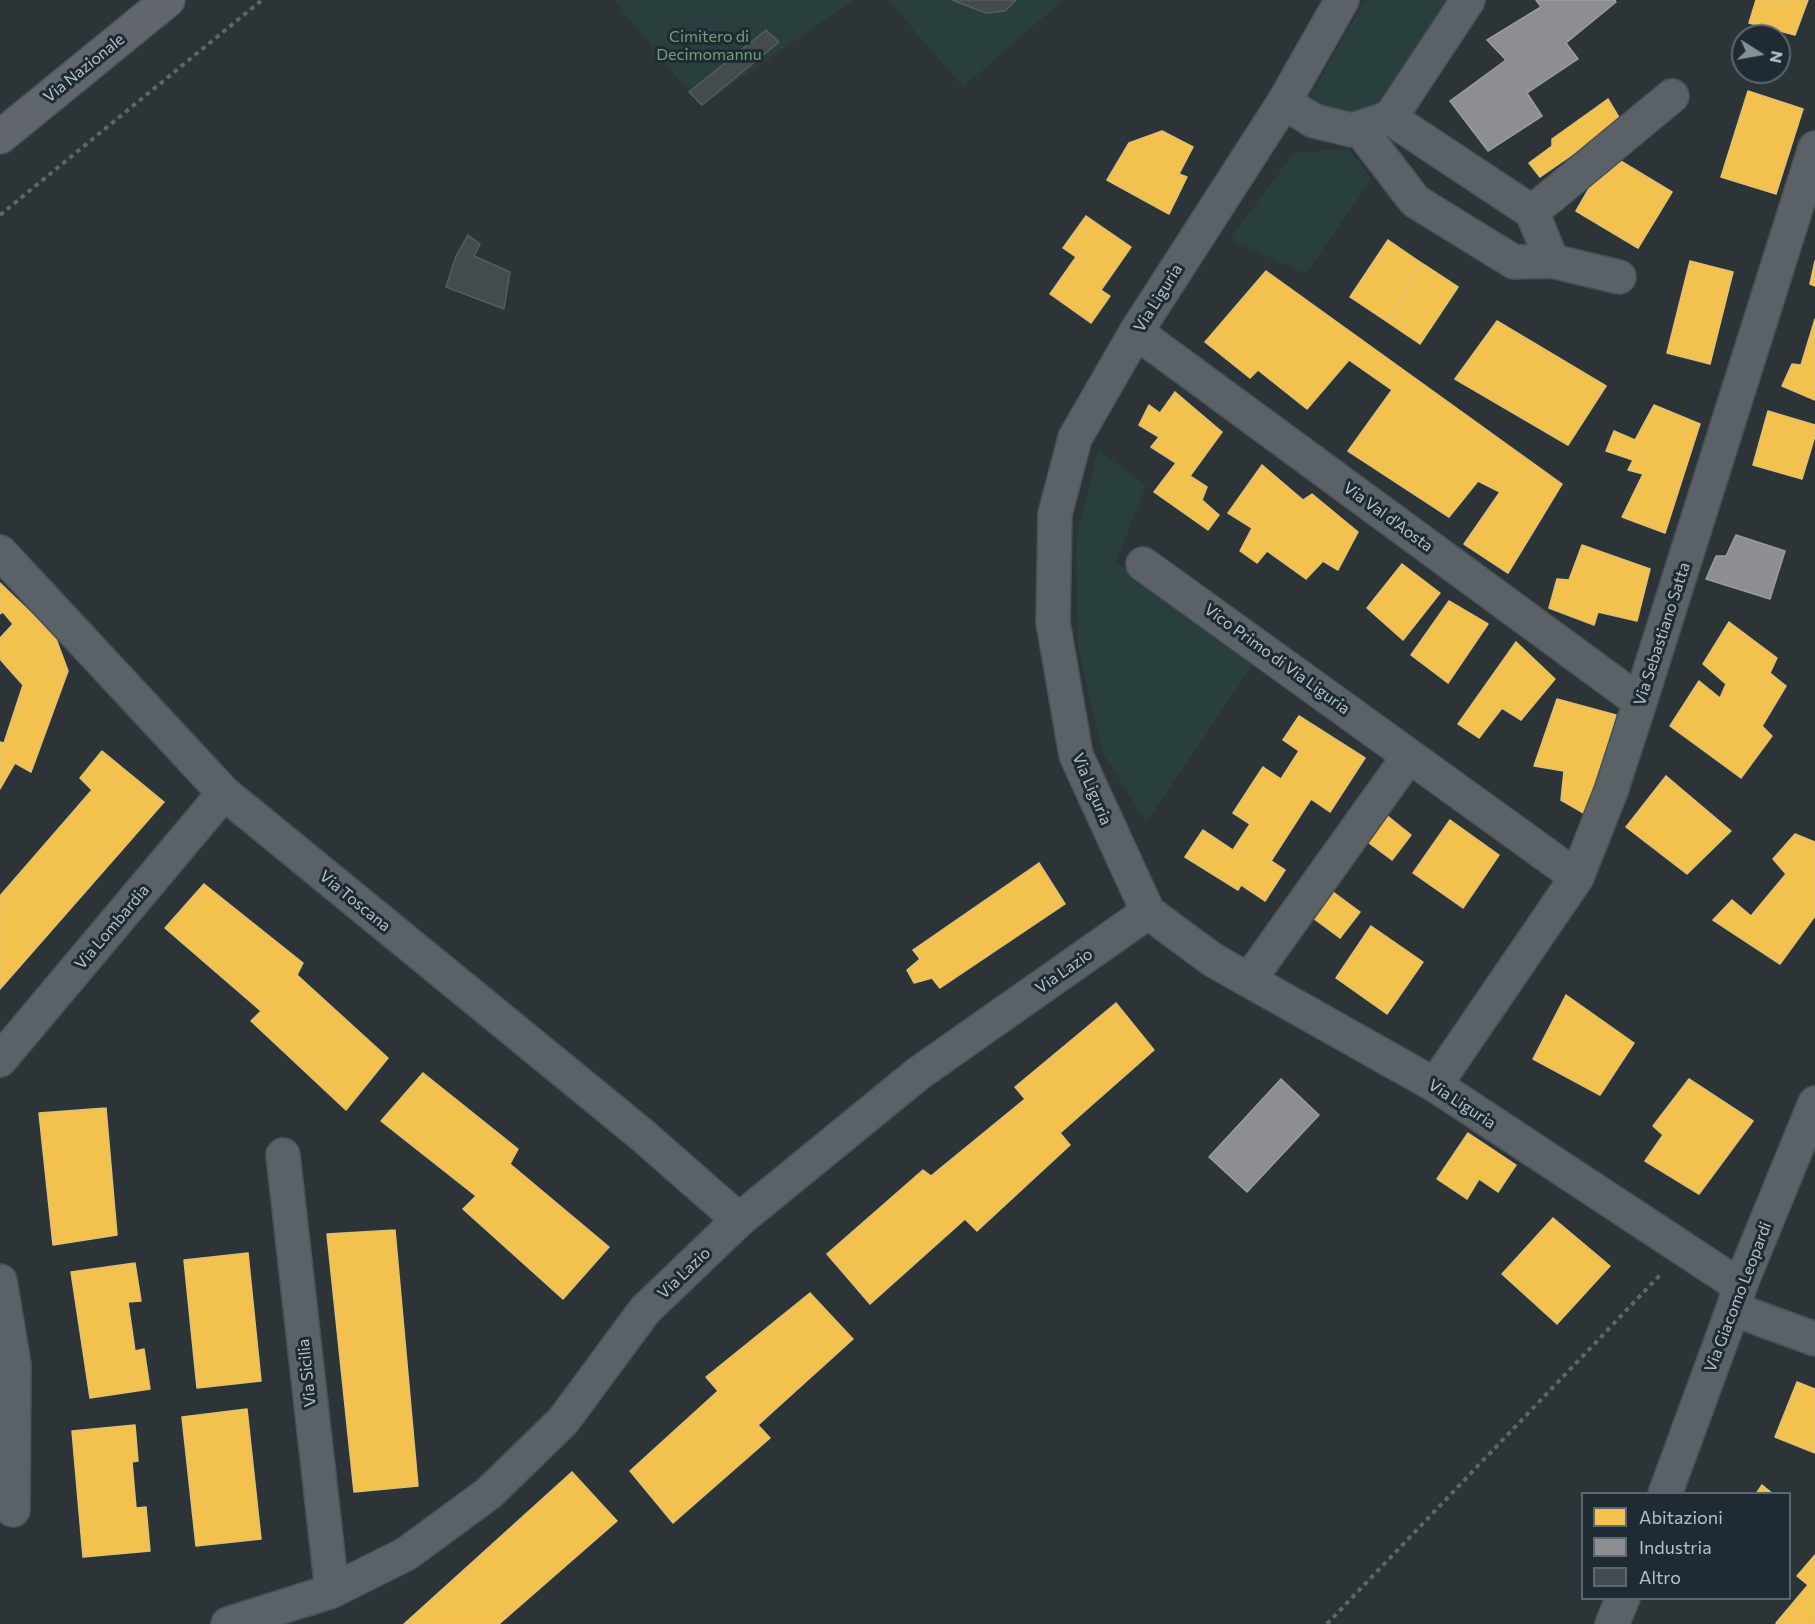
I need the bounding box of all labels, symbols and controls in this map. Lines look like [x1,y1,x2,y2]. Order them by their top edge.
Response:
north arrow [1731,24,1791,84]
park label: Cimitero di Decimomannu [656,27,762,65]
street label: Via Nazionale [40,30,128,106]
text: N [1767,49,1788,65]
street label: Via Liguria [1130,261,1186,335]
street label: Via Val d'Aosta [1339,478,1437,556]
street label: Via Sebastiano Satta [1630,560,1694,708]
street label: Vico Primo di Via Liguria [1200,600,1354,718]
street label: Via Liguria [1068,750,1116,828]
street label: Via Toscana [316,866,394,936]
street label: Via Lombardia [71,881,153,973]
street label: Via Lazio [1032,944,1096,998]
street label: Via Liguria [1425,1075,1499,1133]
street label: Via Giacomo Leopardi [1701,1219,1775,1375]
street label: Via Lazio [654,1243,714,1303]
street label: Via Sicilia [294,1338,320,1408]
legend [1581,1492,1791,1600]
text: Abitazioni [1639,1506,1723,1528]
text: Industria [1639,1536,1712,1558]
text: Altro [1639,1566,1681,1588]

